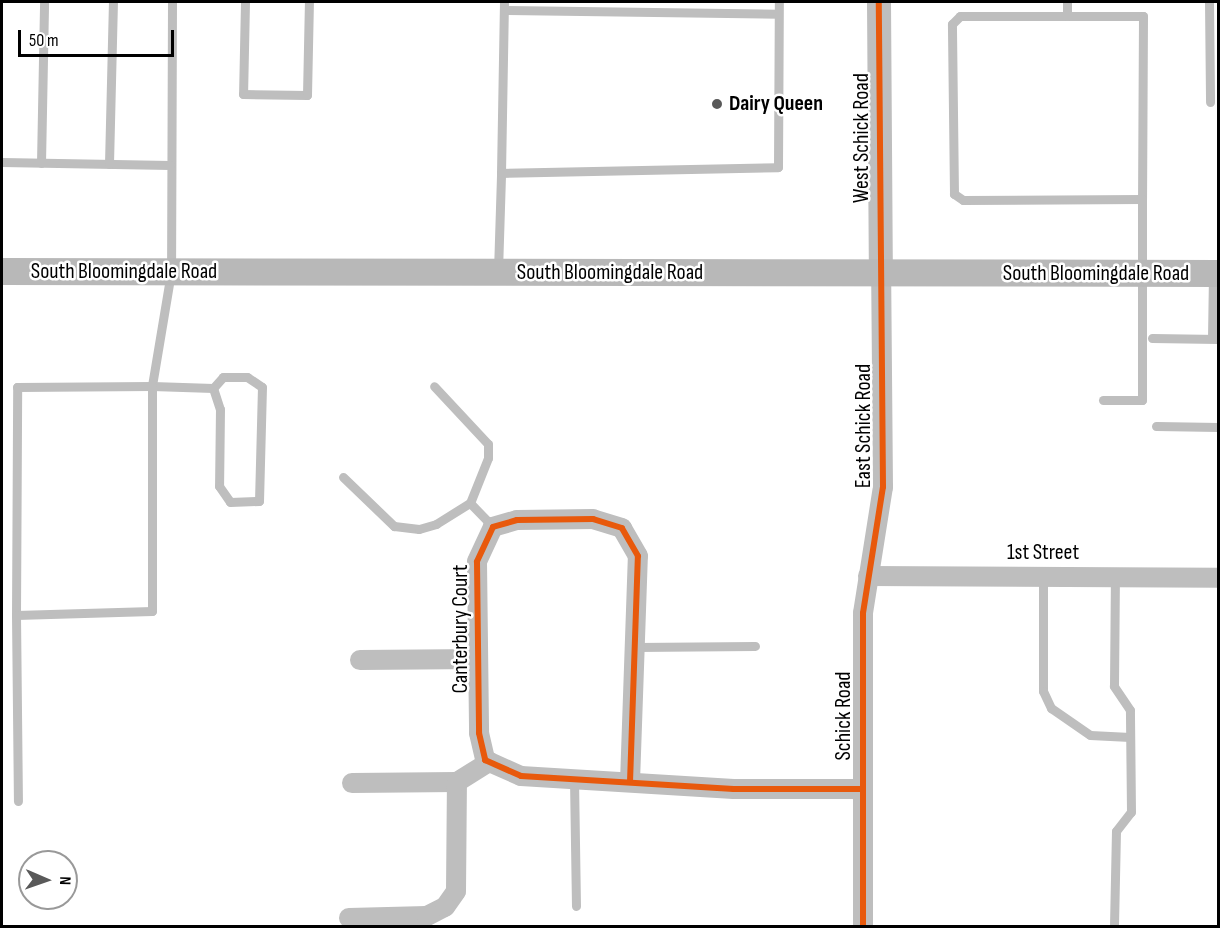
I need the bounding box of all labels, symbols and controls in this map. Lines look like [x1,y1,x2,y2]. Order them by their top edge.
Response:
scale bar [21,18,177,56]
text: 50 m [29,30,59,51]
street label: West Schick Road [849,73,875,203]
place label: Dairy Queen [729,91,823,117]
marker: Dairy Queen [710,97,724,111]
street label: South Bloomingdale Road [31,259,217,285]
street label: South Bloomingdale Road [517,260,703,286]
street label: South Bloomingdale Road [1003,261,1189,287]
street label: East Schick Road [851,364,877,488]
street label: 1st Street [1007,540,1079,566]
street label: Canterbury Court [448,565,474,693]
street label: Schick Road [831,671,857,761]
north arrow [18,850,78,910]
text: N [55,876,74,885]

